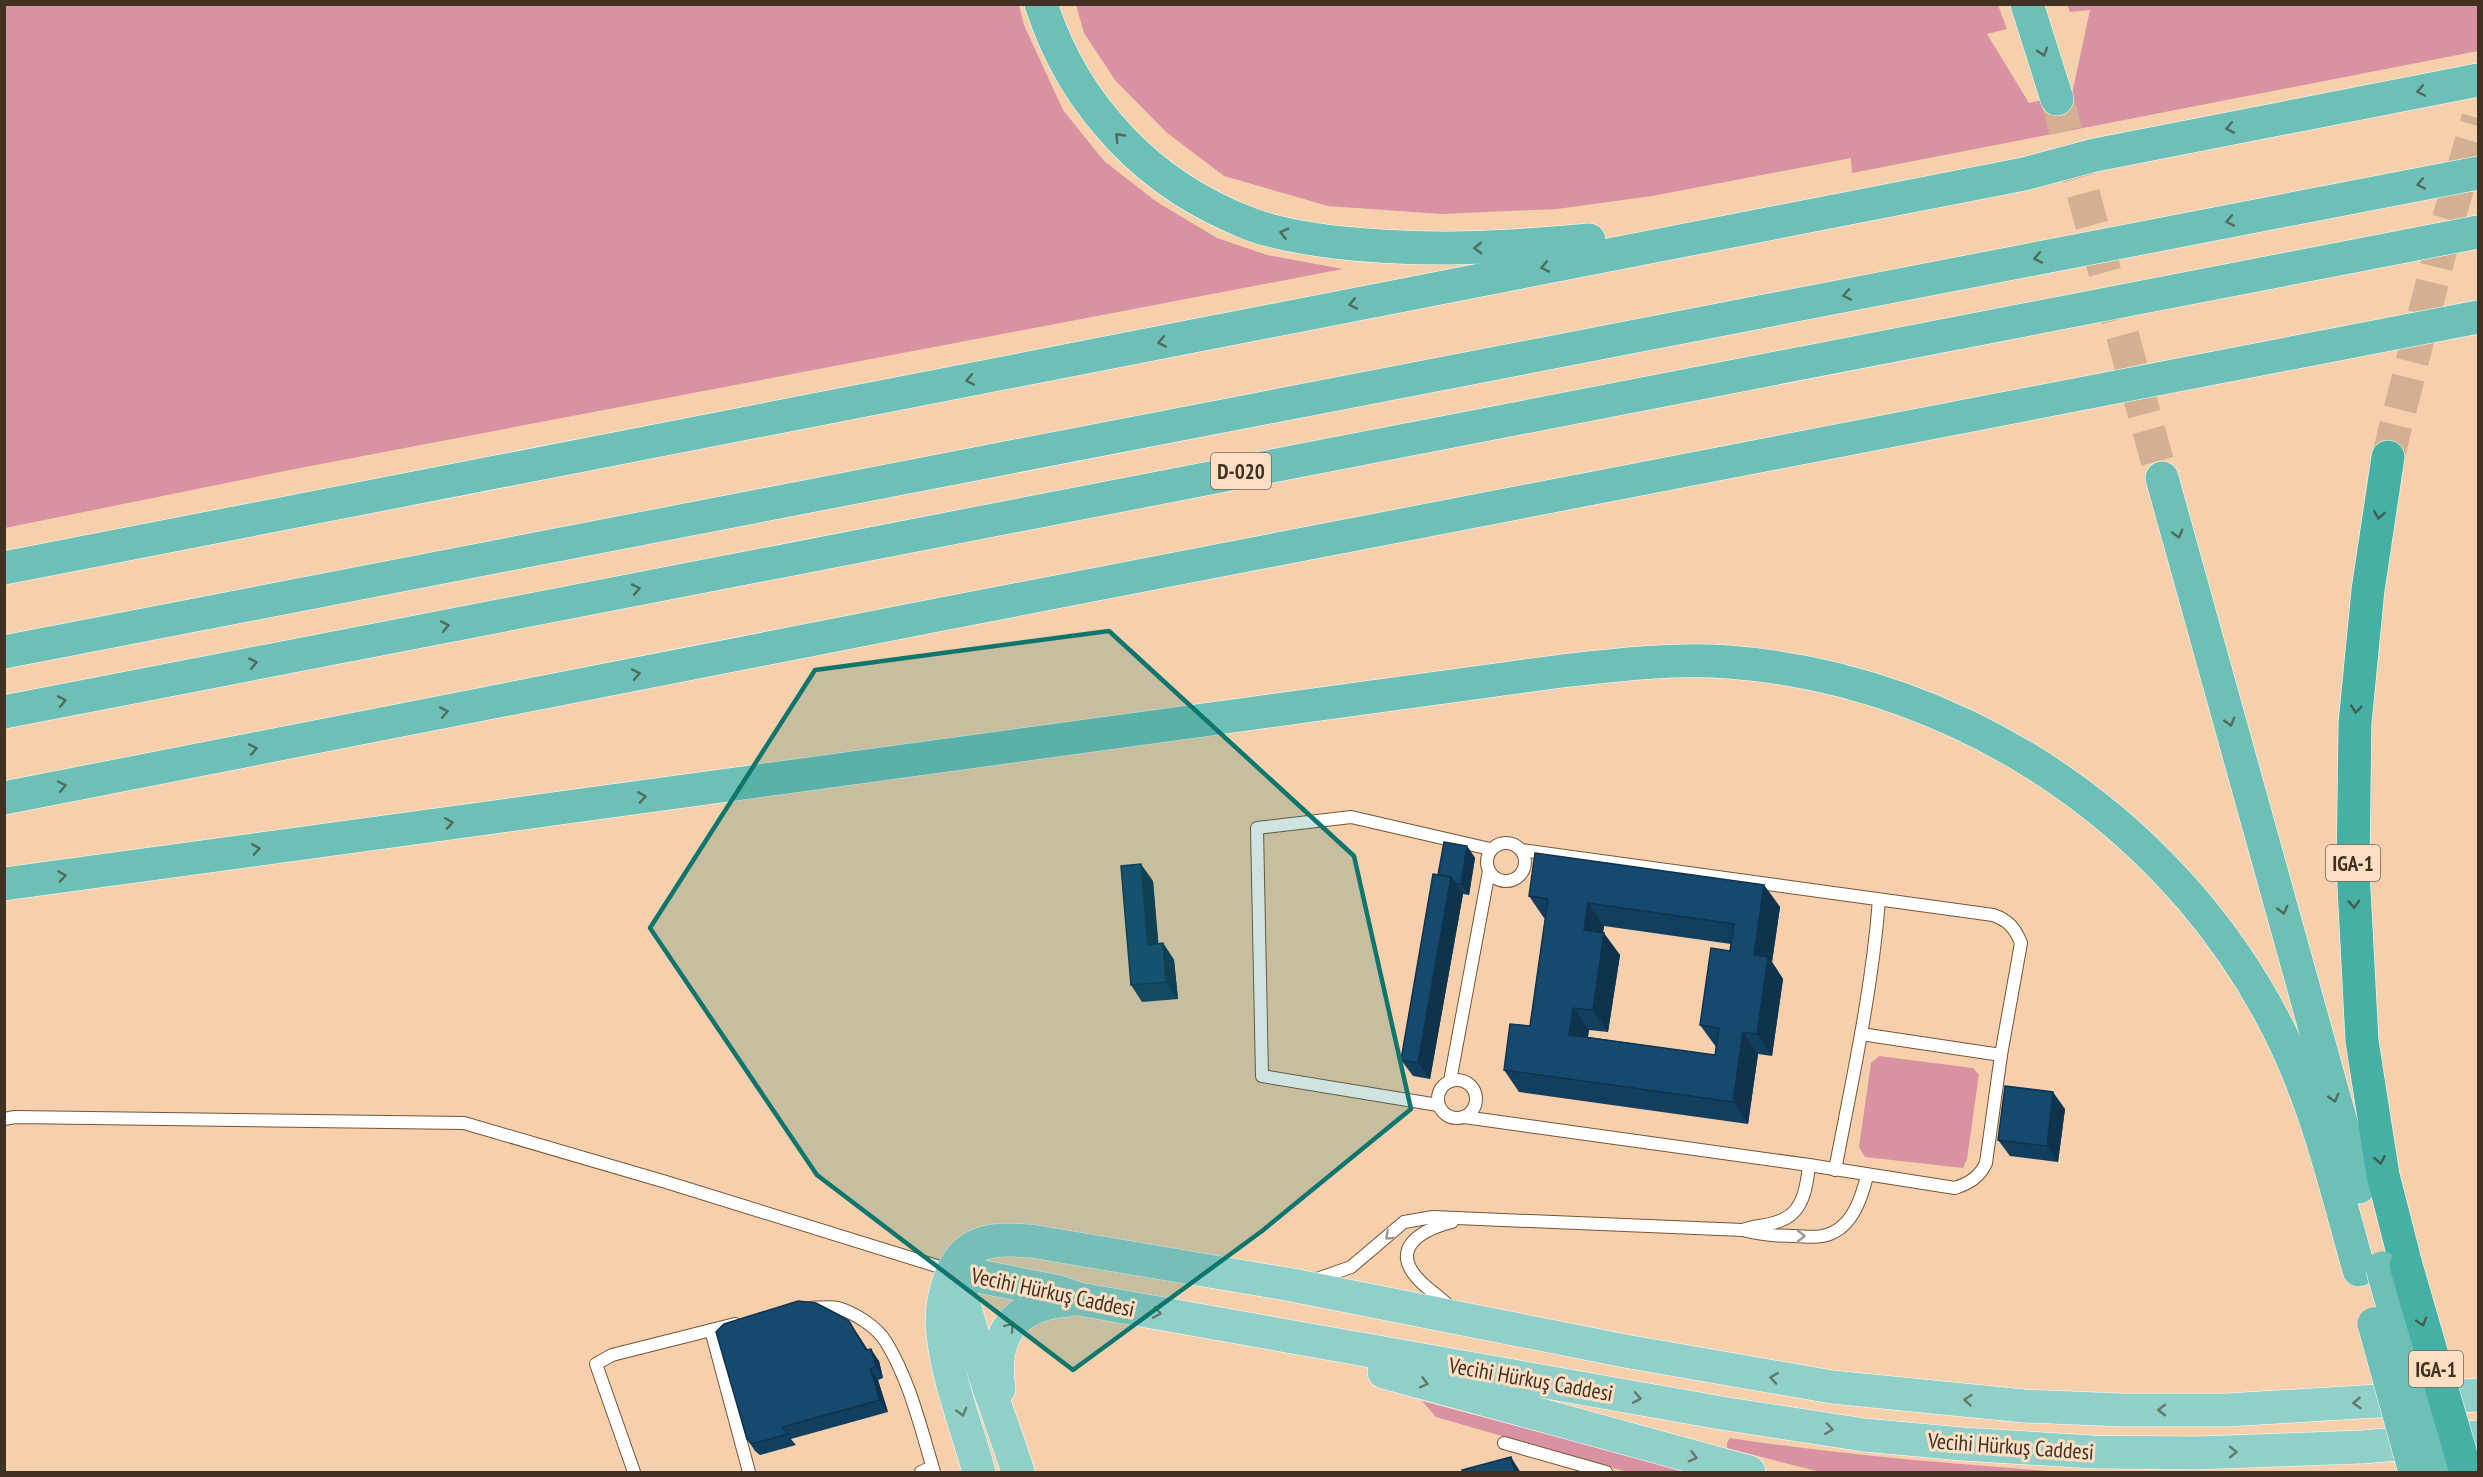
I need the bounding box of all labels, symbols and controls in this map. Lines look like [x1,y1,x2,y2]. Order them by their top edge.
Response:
one-way arrow [2036,46,2048,57]
one-way arrow [2416,84,2426,97]
one-way arrow [2225,121,2235,134]
one-way arrow [1115,133,1126,144]
one-way arrow [2416,177,2426,190]
one-way arrow [2225,214,2235,227]
one-way arrow [1280,228,1290,241]
one-way arrow [1474,242,1483,255]
one-way arrow [2034,251,2044,264]
one-way arrow [1540,260,1550,273]
one-way arrow [1842,288,1852,301]
one-way arrow [1348,297,1358,310]
one-way arrow [1157,335,1167,348]
one-way arrow [966,373,976,386]
road number: D-020 [1211,453,1271,489]
one-way arrow [2373,510,2385,520]
one-way arrow [2171,528,2183,539]
one-way arrow [631,583,641,596]
one-way arrow [439,620,449,633]
one-way arrow [248,657,258,670]
one-way arrow [631,668,641,681]
one-way arrow [57,695,67,708]
one-way arrow [2350,704,2363,713]
one-way arrow [439,706,449,719]
one-way arrow [2223,717,2236,727]
one-way arrow [248,743,258,756]
one-way arrow [56,781,66,794]
one-way arrow [638,792,647,804]
one-way arrow [444,818,453,830]
one-way arrow [251,844,260,856]
road number: IGA-1 [2326,845,2380,881]
one-way arrow [58,870,67,883]
one-way arrow [2348,899,2360,908]
one-way arrow [2275,904,2288,914]
one-way arrow [2327,1092,2339,1103]
one-way arrow [2373,1155,2386,1165]
one-way arrow [1385,1229,1396,1240]
one-way arrow [1796,1230,1805,1242]
street label: Vecihi Hürkuş Caddesi [968,1261,1137,1323]
one-way arrow [1152,1306,1162,1319]
one-way arrow [2415,1316,2427,1326]
one-way arrow [1003,1323,1014,1334]
street label: Vecihi Hürkuş Caddesi [1446,1351,1615,1407]
road number: IGA-1 [2409,1351,2463,1387]
one-way arrow [1770,1372,1779,1384]
one-way arrow [1418,1376,1429,1388]
one-way arrow [1631,1391,1641,1404]
one-way arrow [1963,1394,1972,1407]
one-way arrow [2353,1397,2362,1410]
one-way arrow [2158,1404,2167,1416]
one-way arrow [955,1406,967,1417]
one-way arrow [1824,1423,1834,1435]
street label: Vecihi Hürkuş Caddesi [1926,1426,2095,1466]
one-way arrow [2228,1446,2237,1458]
one-way arrow [1687,1450,1698,1462]

